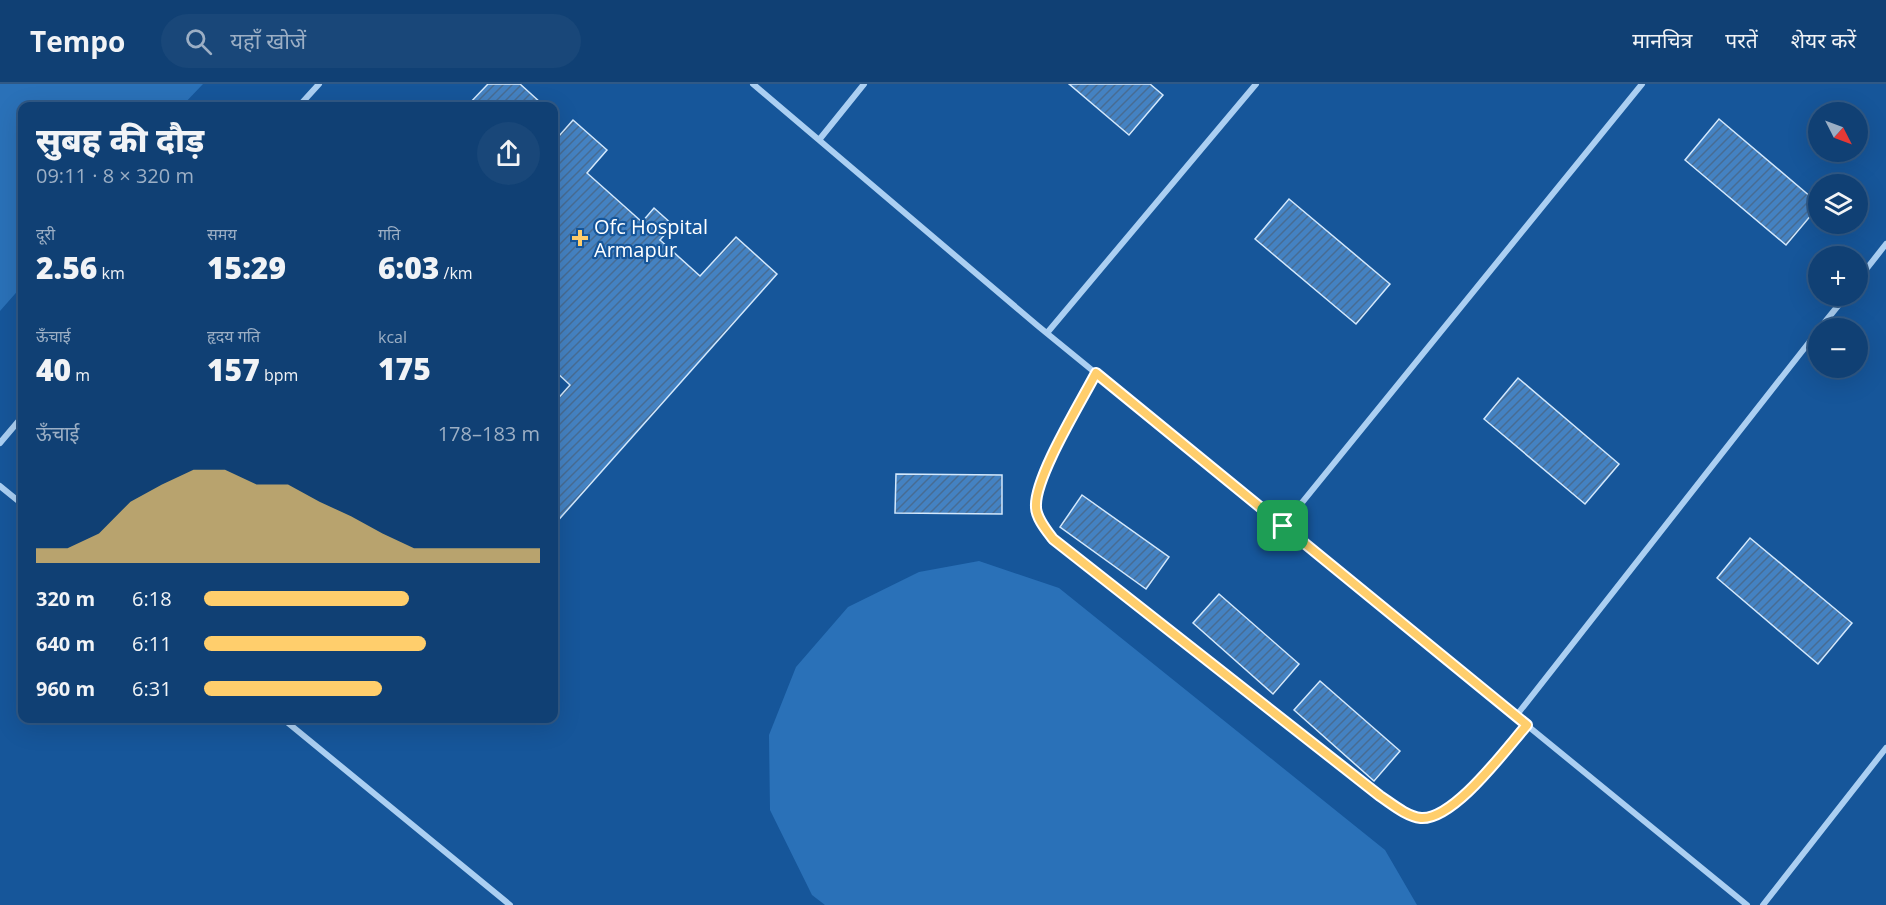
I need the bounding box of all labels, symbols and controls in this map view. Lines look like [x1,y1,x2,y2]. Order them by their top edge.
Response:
search box [161,14,581,68]
text: Tempo [30,22,125,60]
icon: search [182,25,215,58]
text: यहाँ खोजें [230,25,306,55]
text: मानचित्र [1632,26,1692,54]
text: परतें [1725,26,1758,54]
text: शेयर करें [1791,26,1856,54]
north arrow [1808,102,1868,162]
map controls [1808,102,1868,378]
text: सुबह की दौड़ [36,117,204,162]
button: share [477,122,540,185]
text: 09:11 · 8 × 320 m [36,162,194,189]
button: layers [1808,174,1868,234]
place label: Ofc Hospital Armapur [594,213,708,263]
text: दूरी [36,223,55,245]
text: समय [207,223,237,245]
text: गति [378,223,400,245]
marker: Ofc Hospital Armapur [571,229,589,247]
button: + [1808,246,1868,306]
text: 2.56 [36,247,97,288]
text: 15:29 [207,247,286,288]
text: 6:03 [378,247,439,288]
text: km [97,262,125,284]
text: /km [439,262,473,284]
button: − [1808,318,1868,378]
text: ऊँचाई [36,325,71,347]
text: हृदय गति [207,325,260,347]
text: kcal [378,326,407,348]
text: 175 [378,348,431,389]
text: 40 [36,349,71,390]
text: 157 [207,349,260,390]
text: m [71,364,90,386]
text: bpm [260,364,298,386]
text: ऊँचाई [36,420,79,447]
text: 178–183 m [438,420,540,447]
pin [1257,500,1308,551]
icon: arrive [1266,509,1299,542]
text: 320 m [36,585,95,612]
text: 6:18 [132,585,172,612]
text: 640 m [36,630,95,657]
text: 6:11 [132,630,172,657]
text: 960 m [36,675,95,702]
text: 6:31 [132,675,172,702]

